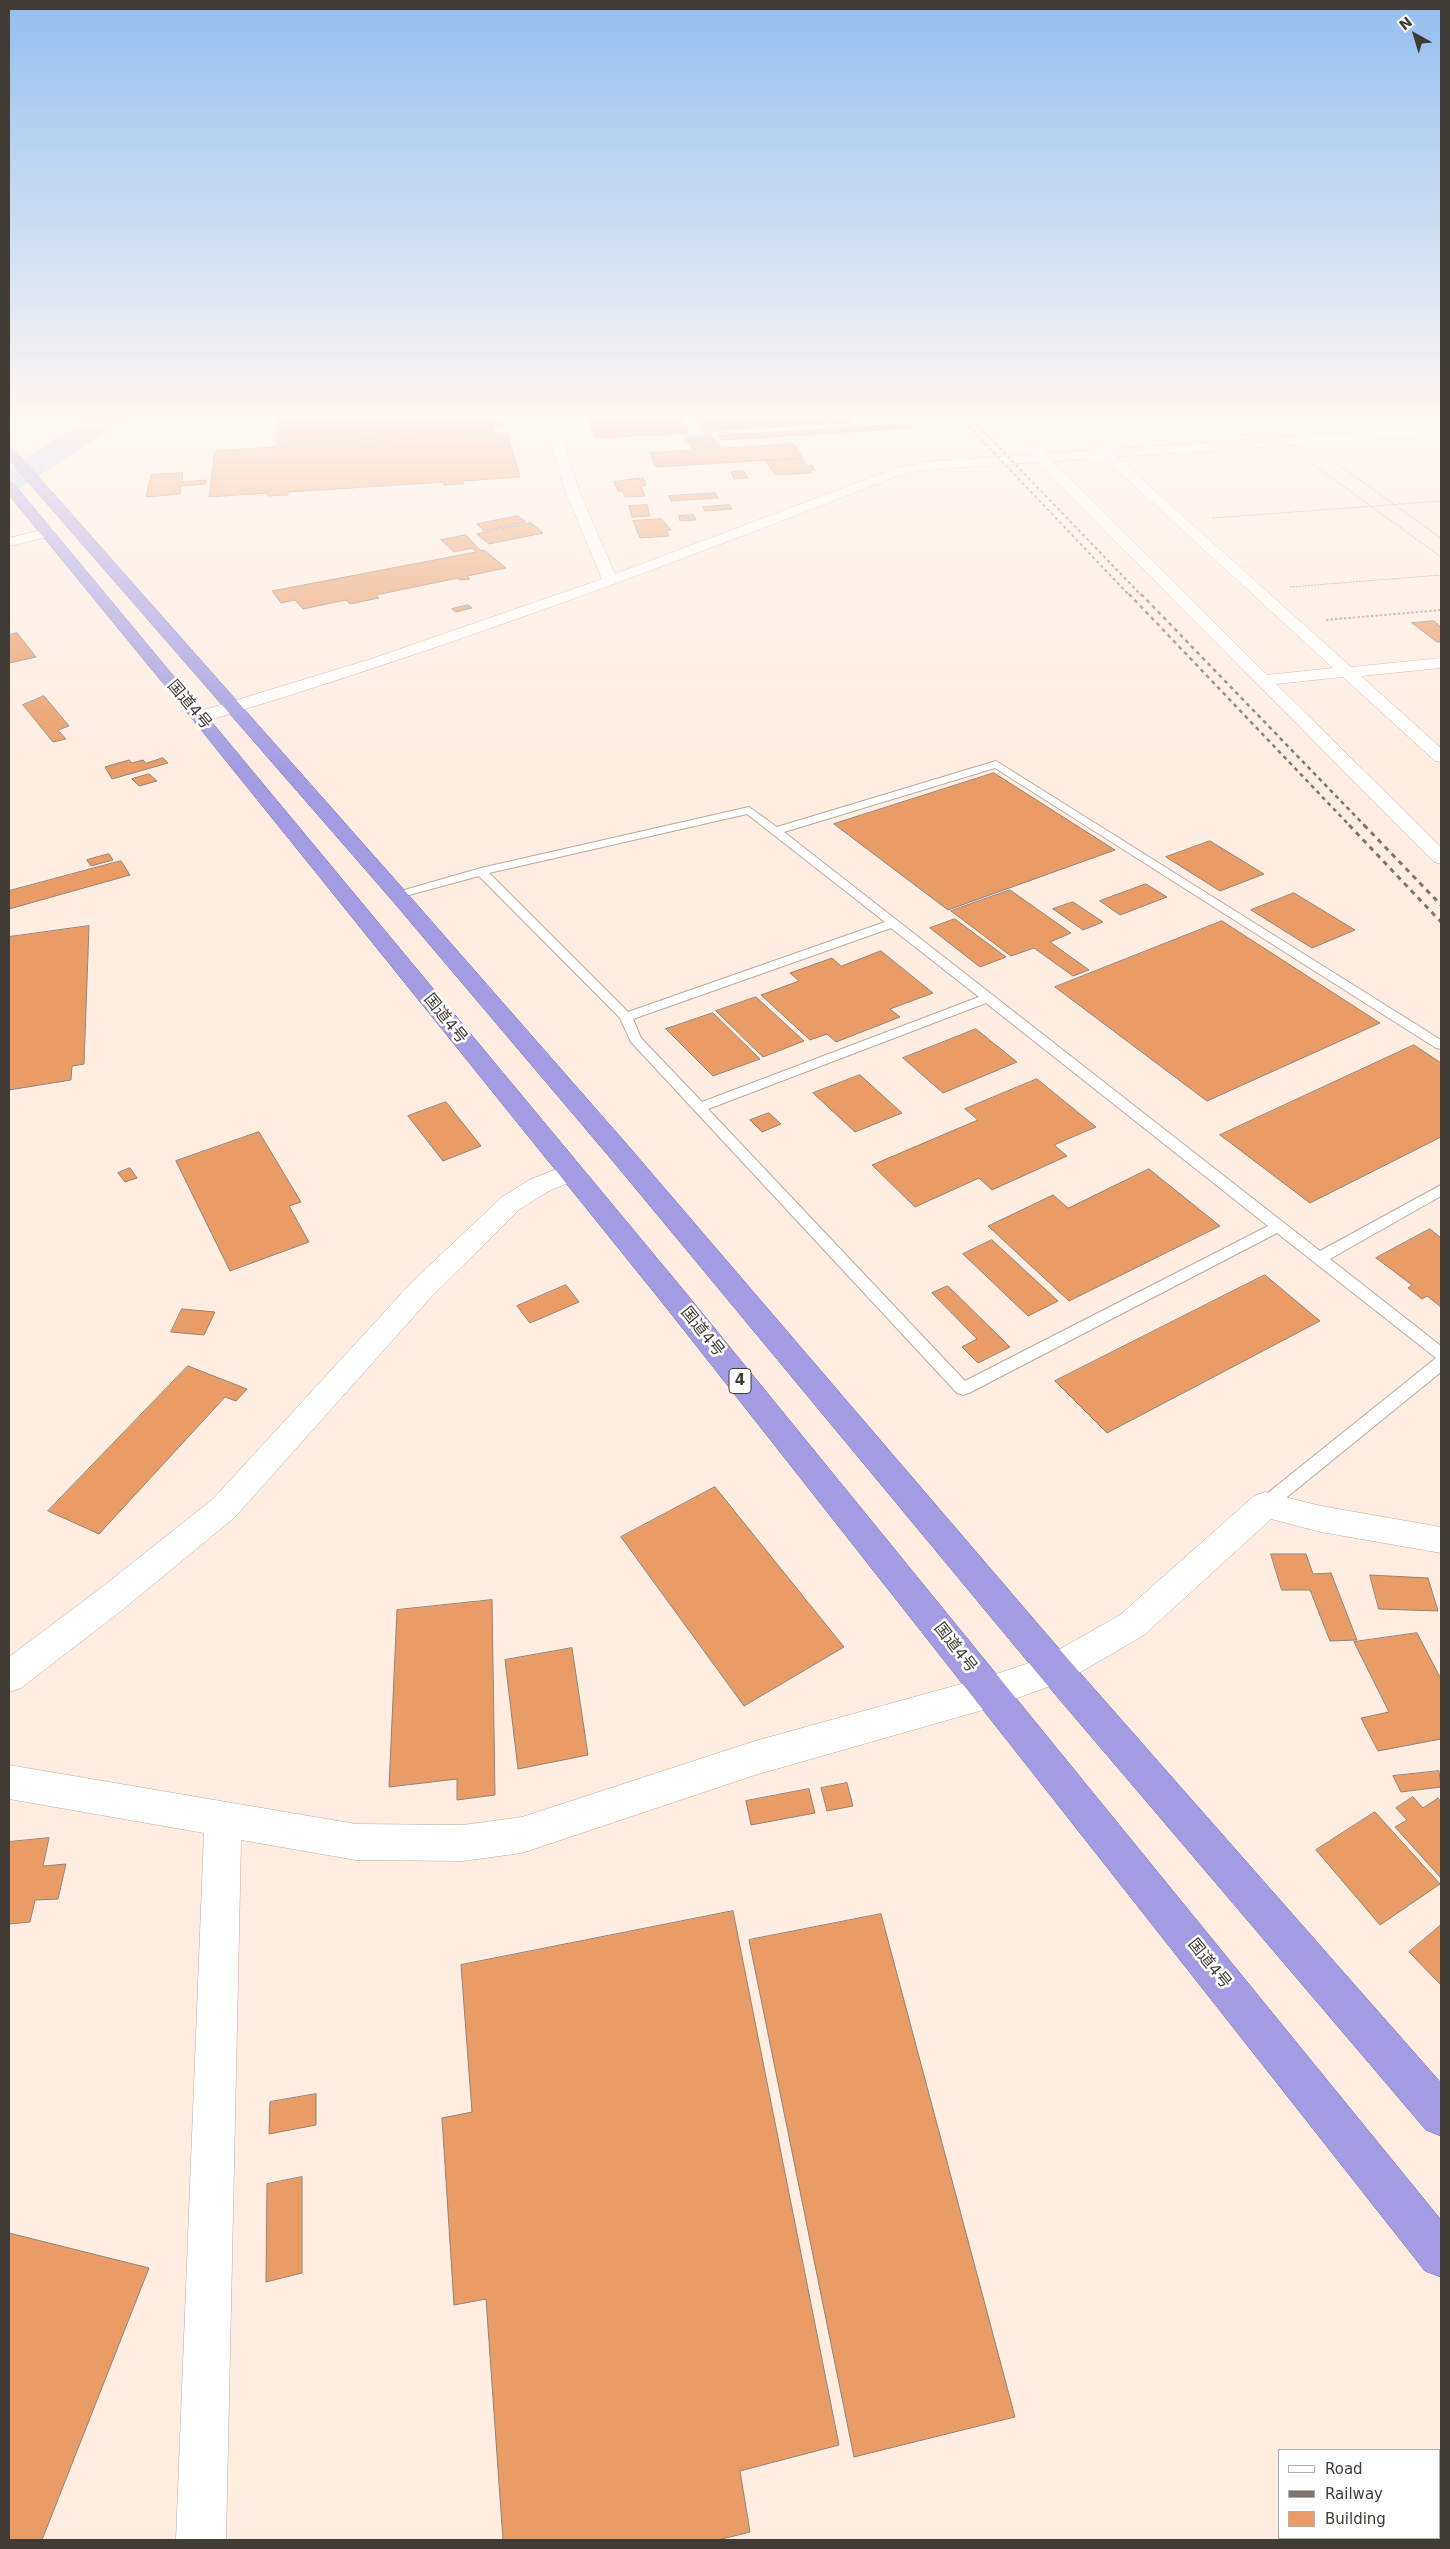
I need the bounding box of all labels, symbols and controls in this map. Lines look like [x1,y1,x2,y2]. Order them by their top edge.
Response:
north arrow [1390,10,1440,60]
text: N [1396,13,1415,33]
street label: 国道4号 [163,677,215,733]
street label: 国道4号 [419,990,471,1048]
street label: 国道4号 [676,1303,728,1361]
road number: 4 [729,1368,751,1394]
street label: 国道4号 [930,1619,980,1677]
street label: 国道4号 [1183,1935,1235,1993]
legend [1278,2449,1440,2539]
text: Road [1325,2460,1363,2478]
text: Railway [1325,2485,1383,2503]
text: Building [1325,2510,1386,2528]

